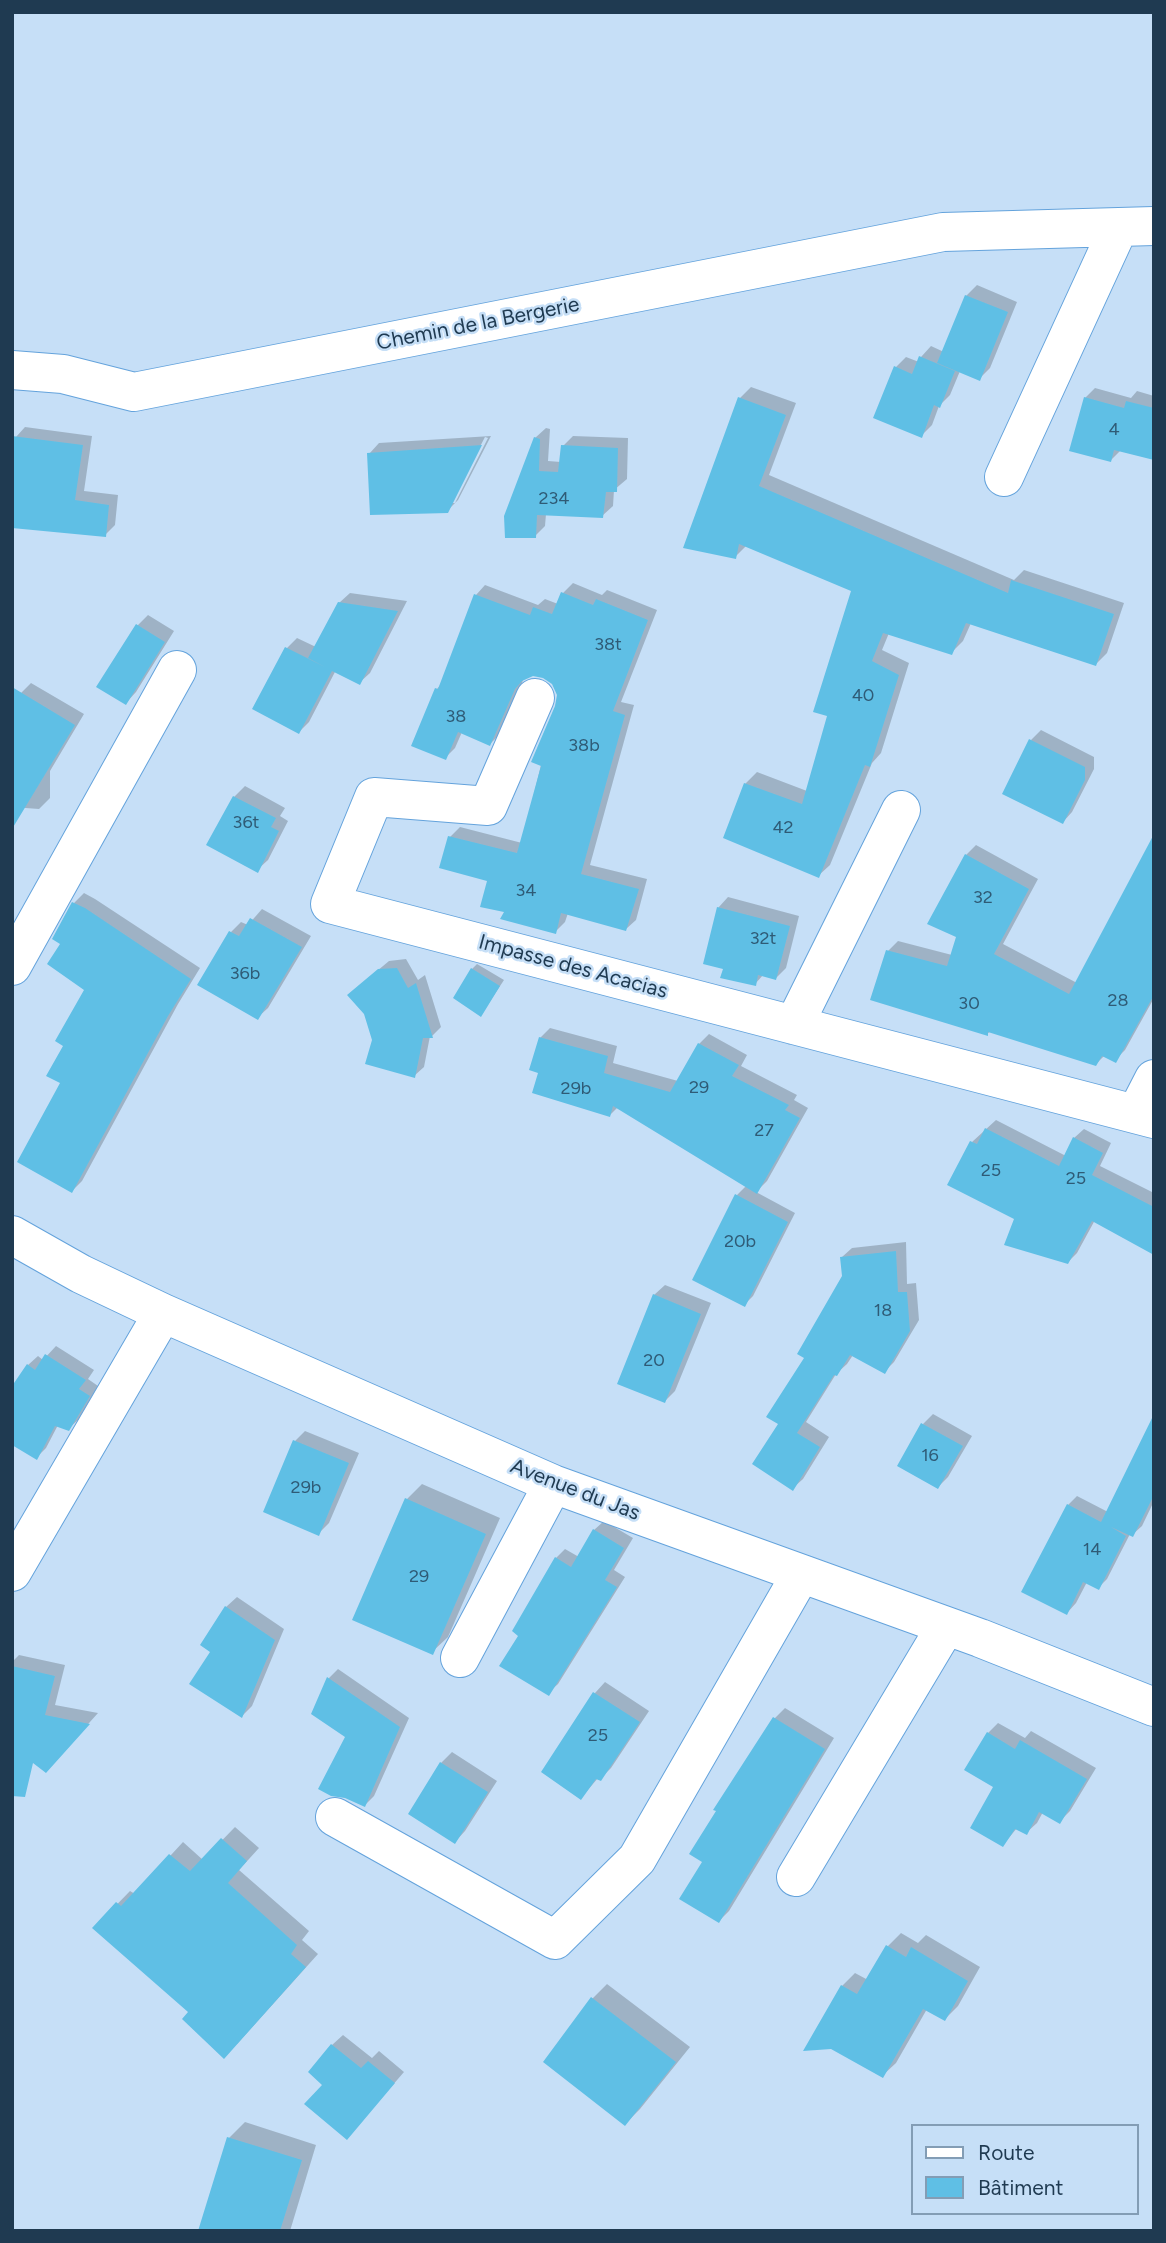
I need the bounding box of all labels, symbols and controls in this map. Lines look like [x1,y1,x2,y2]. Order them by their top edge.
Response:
street label: Chemin de la Bergerie [374,292,582,356]
house number: 4 [1108,419,1120,441]
house number: 234 [538,488,570,510]
house number: 38t [594,634,622,656]
house number: 40 [852,685,874,707]
house number: 38 [446,706,466,728]
house number: 38b [568,735,600,757]
house number: 36t [233,812,259,834]
house number: 42 [772,817,794,839]
house number: 34 [516,880,536,902]
house number: 32 [973,887,993,909]
house number: 32t [750,928,776,950]
street label: Impasse des Acacias [476,930,670,1004]
house number: 36b [230,963,260,985]
house number: 28 [1107,990,1129,1012]
house number: 30 [958,993,980,1015]
house number: 29 [689,1077,709,1099]
house number: 29b [561,1078,591,1100]
house number: 27 [754,1120,774,1142]
house number: 25 [981,1160,1001,1182]
house number: 25 [1066,1168,1086,1190]
house number: 20b [724,1231,756,1253]
house number: 18 [874,1300,892,1322]
house number: 20 [643,1350,665,1372]
house number: 16 [921,1445,939,1467]
street label: Avenue du Jas [507,1454,643,1526]
house number: 29b [291,1477,321,1499]
house number: 14 [1083,1539,1101,1561]
house number: 29 [409,1566,429,1588]
house number: 25 [588,1725,608,1747]
legend [911,2124,1138,2215]
text: Route [978,2140,1034,2165]
text: Bâtiment [978,2175,1063,2200]

